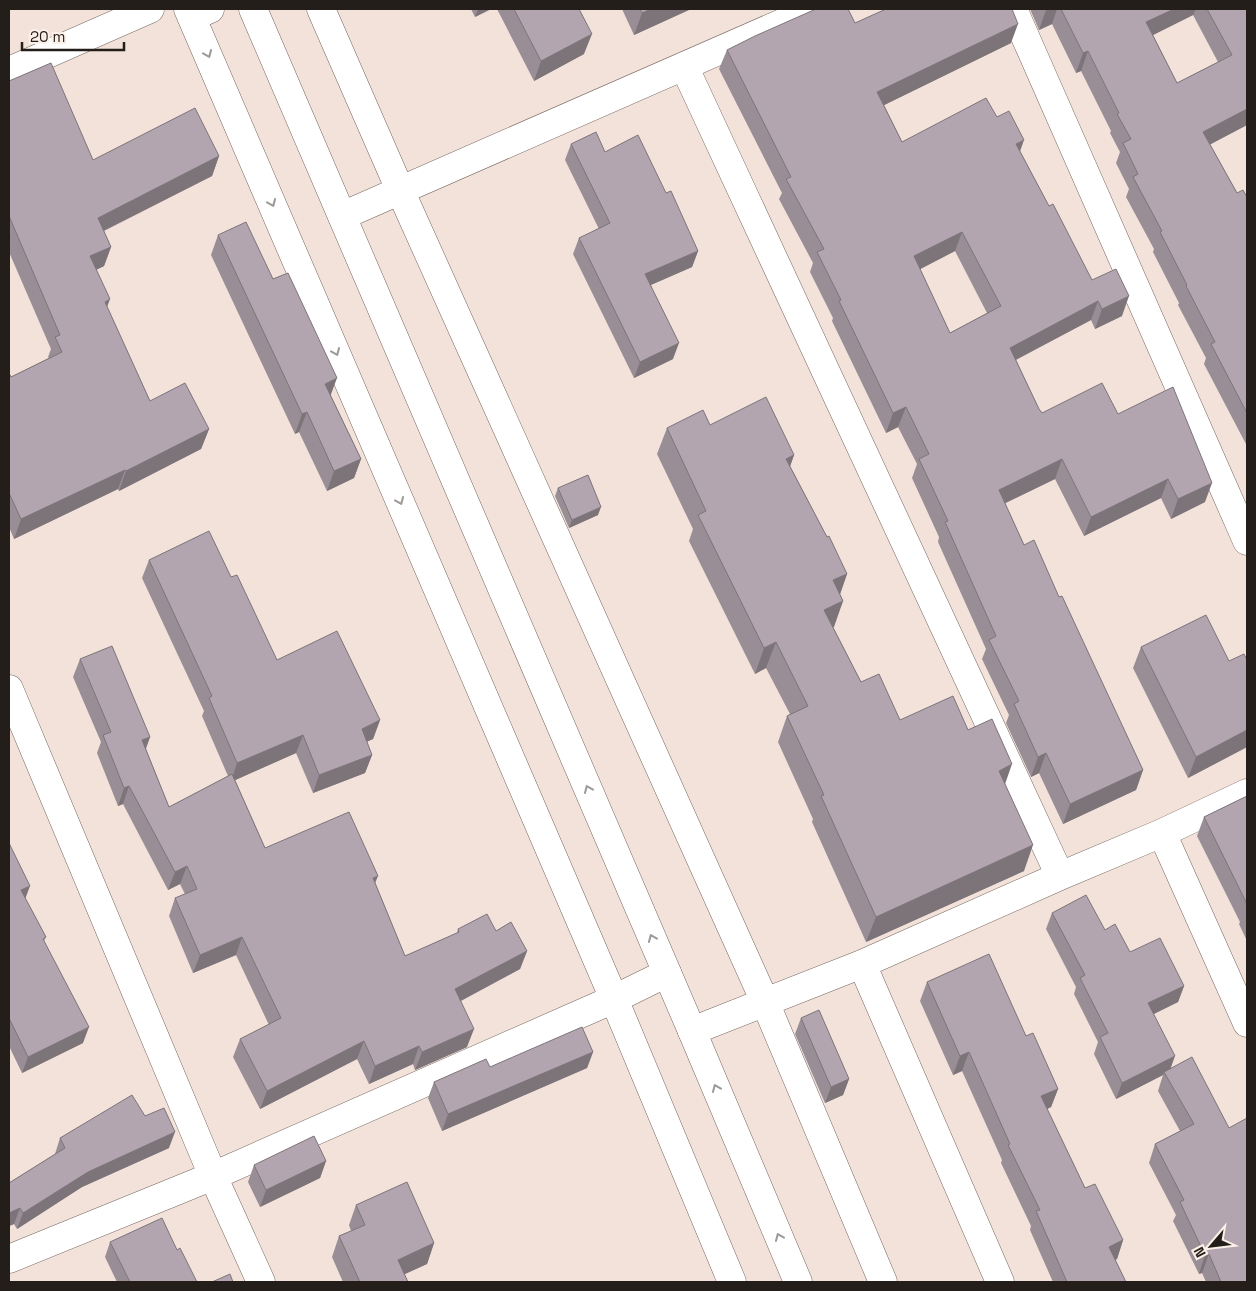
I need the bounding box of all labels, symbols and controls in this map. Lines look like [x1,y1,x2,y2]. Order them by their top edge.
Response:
scale bar [22,20,125,52]
text: 20 m [30,27,65,46]
one-way arrow [202,49,212,57]
one-way arrow [265,198,276,207]
one-way arrow [330,347,340,356]
one-way arrow [394,496,405,505]
one-way arrow [583,785,594,794]
one-way arrow [647,934,658,943]
one-way arrow [711,1084,722,1093]
north arrow [1186,1221,1236,1271]
one-way arrow [774,1233,785,1242]
text: N [1189,1244,1210,1260]

